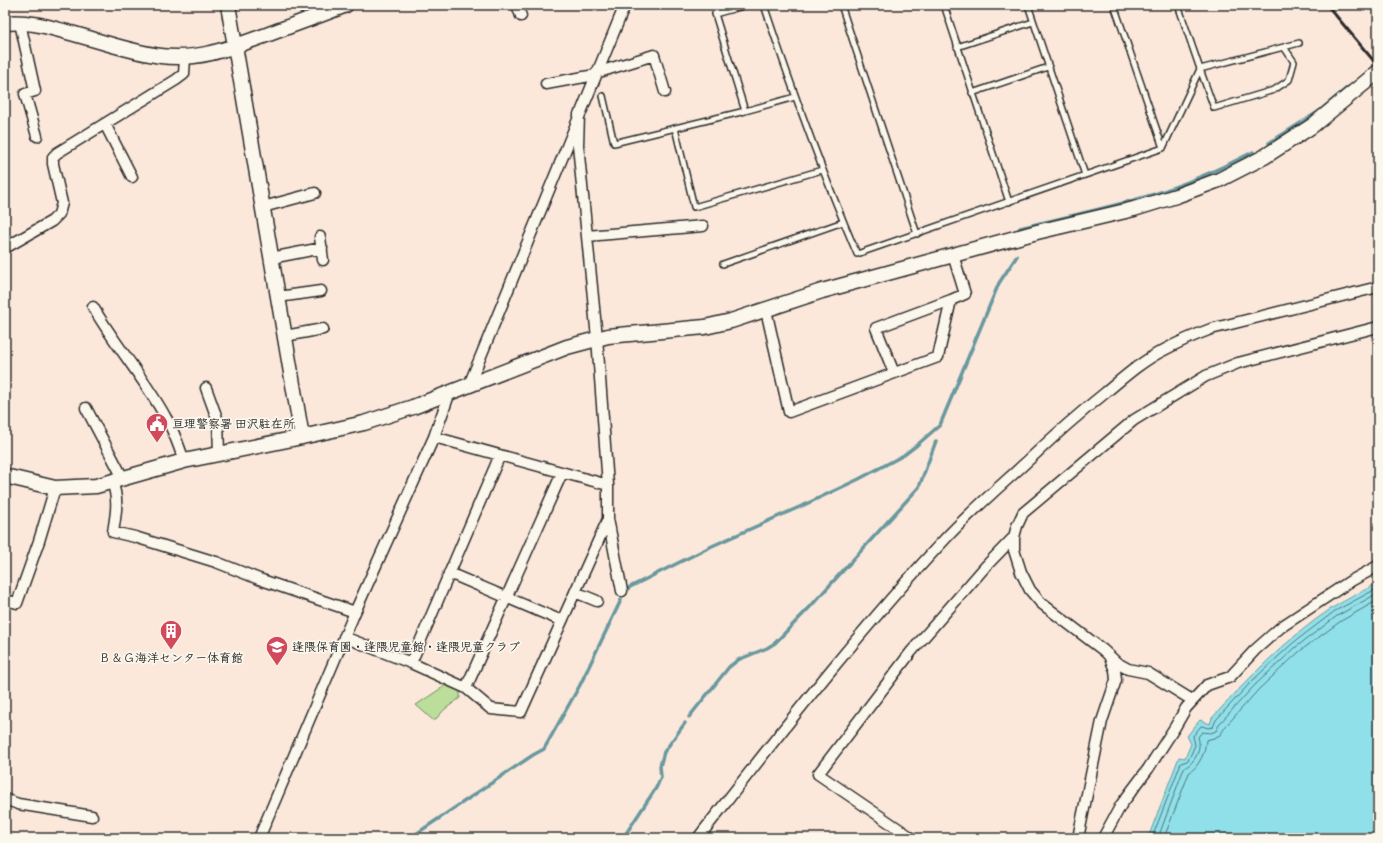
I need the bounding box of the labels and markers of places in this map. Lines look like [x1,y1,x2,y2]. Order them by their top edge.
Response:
public building icon: 亘理警察署 田沢駐在所 [144,411,170,444]
place label: 亘理警察署 田沢駐在所 [172,417,296,434]
building icon: Ｂ＆Ｇ海洋センター体育館 [158,618,184,651]
school or university icon: 逢隈保育園・逢隈児童館・逢隈児童クラブ [264,634,290,667]
place label: 逢隈保育園・逢隈児童館・逢隈児童クラブ [292,640,520,657]
place label: Ｂ＆Ｇ海洋センター体育館 [99,651,243,668]

